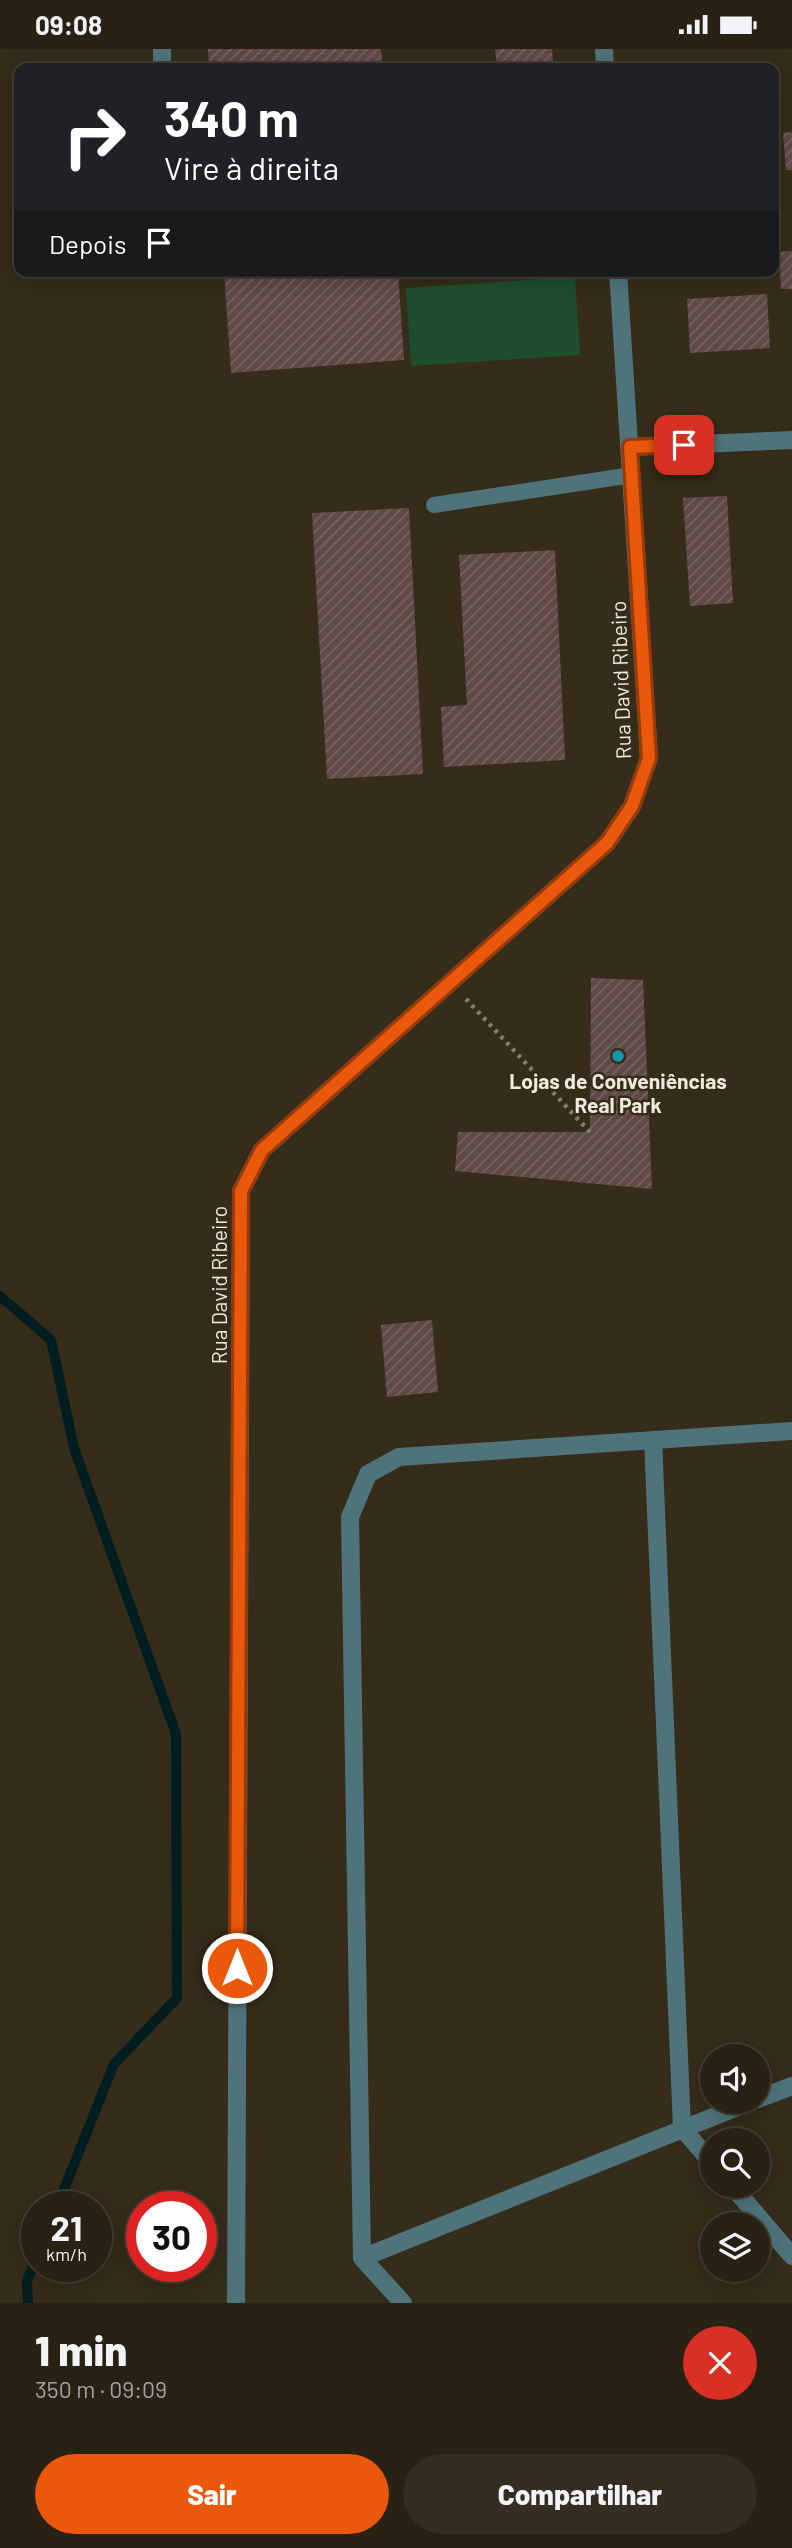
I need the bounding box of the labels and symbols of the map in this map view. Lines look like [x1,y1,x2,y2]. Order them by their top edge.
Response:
pin [654,415,714,475]
street label: Rua David Ribeiro [605,600,635,760]
marker: Lojas de Conveniências Real Park [610,1048,626,1064]
place label: Lojas de Conveniências Real Park [509,1068,727,1117]
street label: Rua David Ribeiro [206,1206,231,1364]
position arrow [200,1931,274,2005]
speed limit sign: 30 [126,2191,217,2282]

